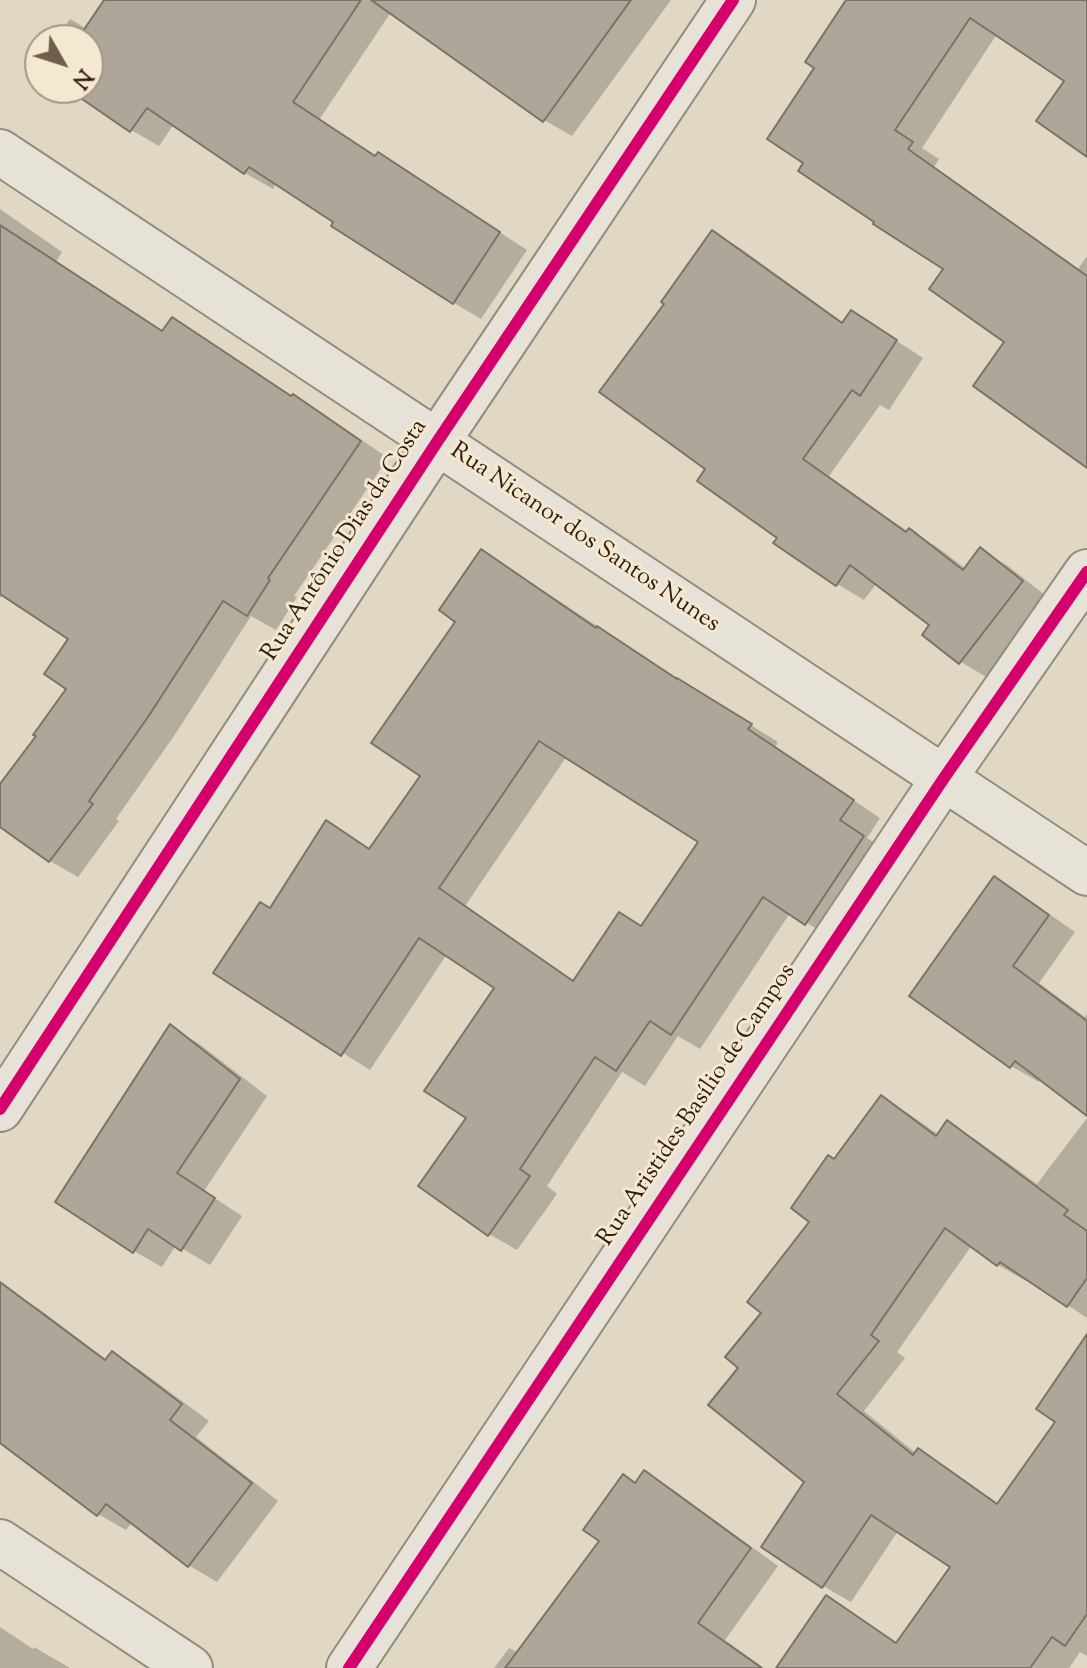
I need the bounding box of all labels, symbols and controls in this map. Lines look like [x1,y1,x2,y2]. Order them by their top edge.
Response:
north arrow [24,24,104,104]
text: N [63,61,99,95]
street label: Rua Antônio Dias da Costa [257,415,435,667]
street label: Rua Nicanor dos Santos Nunes [444,438,724,640]
street label: Rua Aristides Basílio de Campos [593,960,803,1252]

